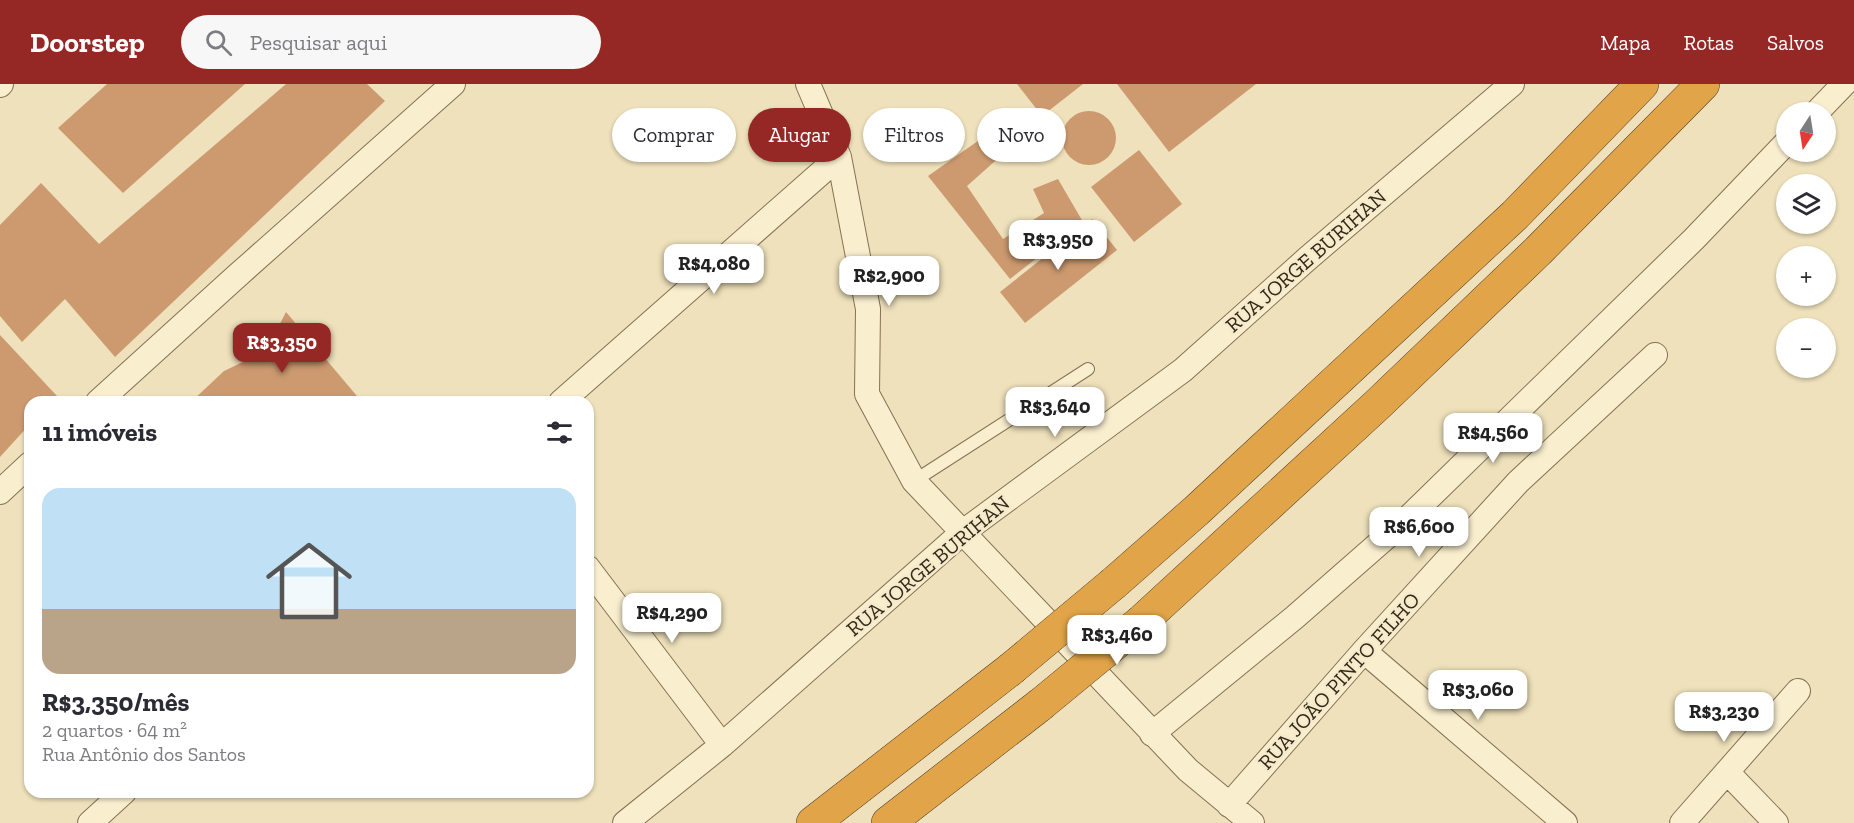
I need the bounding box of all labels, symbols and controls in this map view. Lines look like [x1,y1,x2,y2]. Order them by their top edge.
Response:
search box [181,15,601,69]
text: Doorstep [30,26,145,59]
icon: search [202,26,235,59]
text: Pesquisar aqui [250,29,387,56]
text: Mapa [1600,30,1650,55]
text: Rotas [1683,30,1734,55]
text: Salvos [1767,30,1824,55]
north arrow [1776,102,1836,162]
map controls [1776,102,1836,378]
chip: Comprar [612,108,736,162]
chip: Alugar [748,108,851,162]
chip: Filtros [863,108,965,162]
chip: Novo [977,108,1066,162]
button: layers [1776,174,1836,234]
street label: RUA JORGE BURIHAN [1220,184,1391,337]
pin: R$3,950 [1003,220,1113,271]
text: R$3,950 [1023,227,1093,251]
pin: R$4,080 [659,244,769,295]
button: + [1776,246,1836,306]
text: R$4,080 [678,251,750,275]
pin: R$2,900 [834,256,944,307]
text: R$2,900 [853,263,925,287]
button: − [1776,318,1836,378]
pin: R$3,350 [227,323,337,374]
text: R$3,350 [247,330,317,354]
pin: R$3,640 [1000,387,1110,438]
text: R$3,640 [1019,394,1091,418]
pin: R$4,560 [1438,413,1548,464]
text: 11 imóveis [42,416,157,448]
icon: filters [543,416,576,449]
text: R$4,560 [1457,420,1529,444]
street label: RUA JORGE BURIHAN [841,490,1014,641]
pin: R$6,600 [1364,507,1474,558]
text: R$6,600 [1383,514,1455,538]
icon: home [255,527,363,635]
street label: RUA JOÃO PINTO FILHO [1253,587,1425,774]
pin: R$4,290 [617,593,727,644]
text: R$4,290 [636,600,708,624]
pin: R$3,460 [1062,615,1172,666]
text: R$3,460 [1081,622,1153,646]
pin: R$3,060 [1423,670,1533,721]
text: R$3,060 [1442,677,1514,701]
text: R$3,350/mês [42,686,189,718]
pin: R$3,230 [1669,692,1779,743]
text: R$3,230 [1689,699,1759,723]
text: 2 quartos · 64 m² [42,718,187,742]
text: Rua Antônio dos Santos [42,742,246,766]

